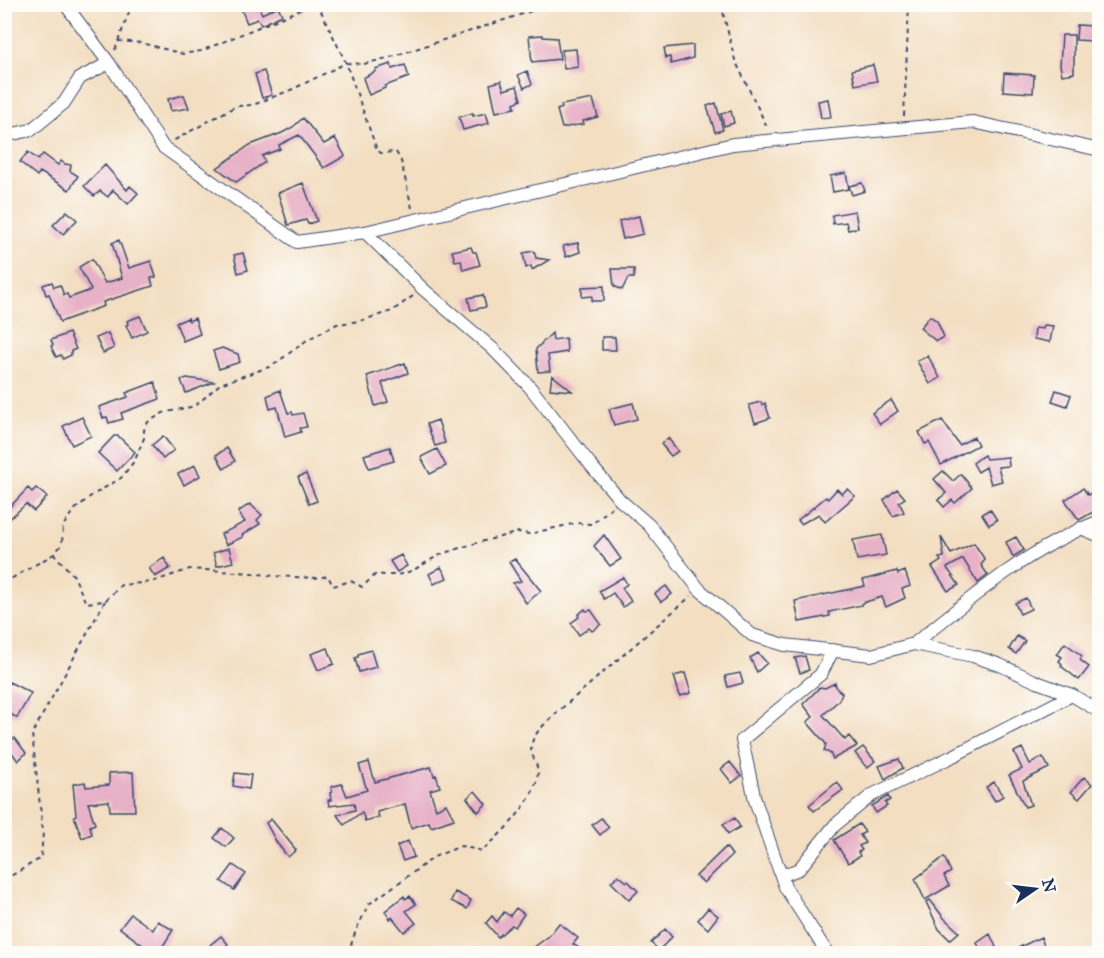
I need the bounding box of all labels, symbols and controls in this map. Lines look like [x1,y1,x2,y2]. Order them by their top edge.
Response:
north arrow [1005,859,1065,919]
text: N [1038,877,1060,895]

